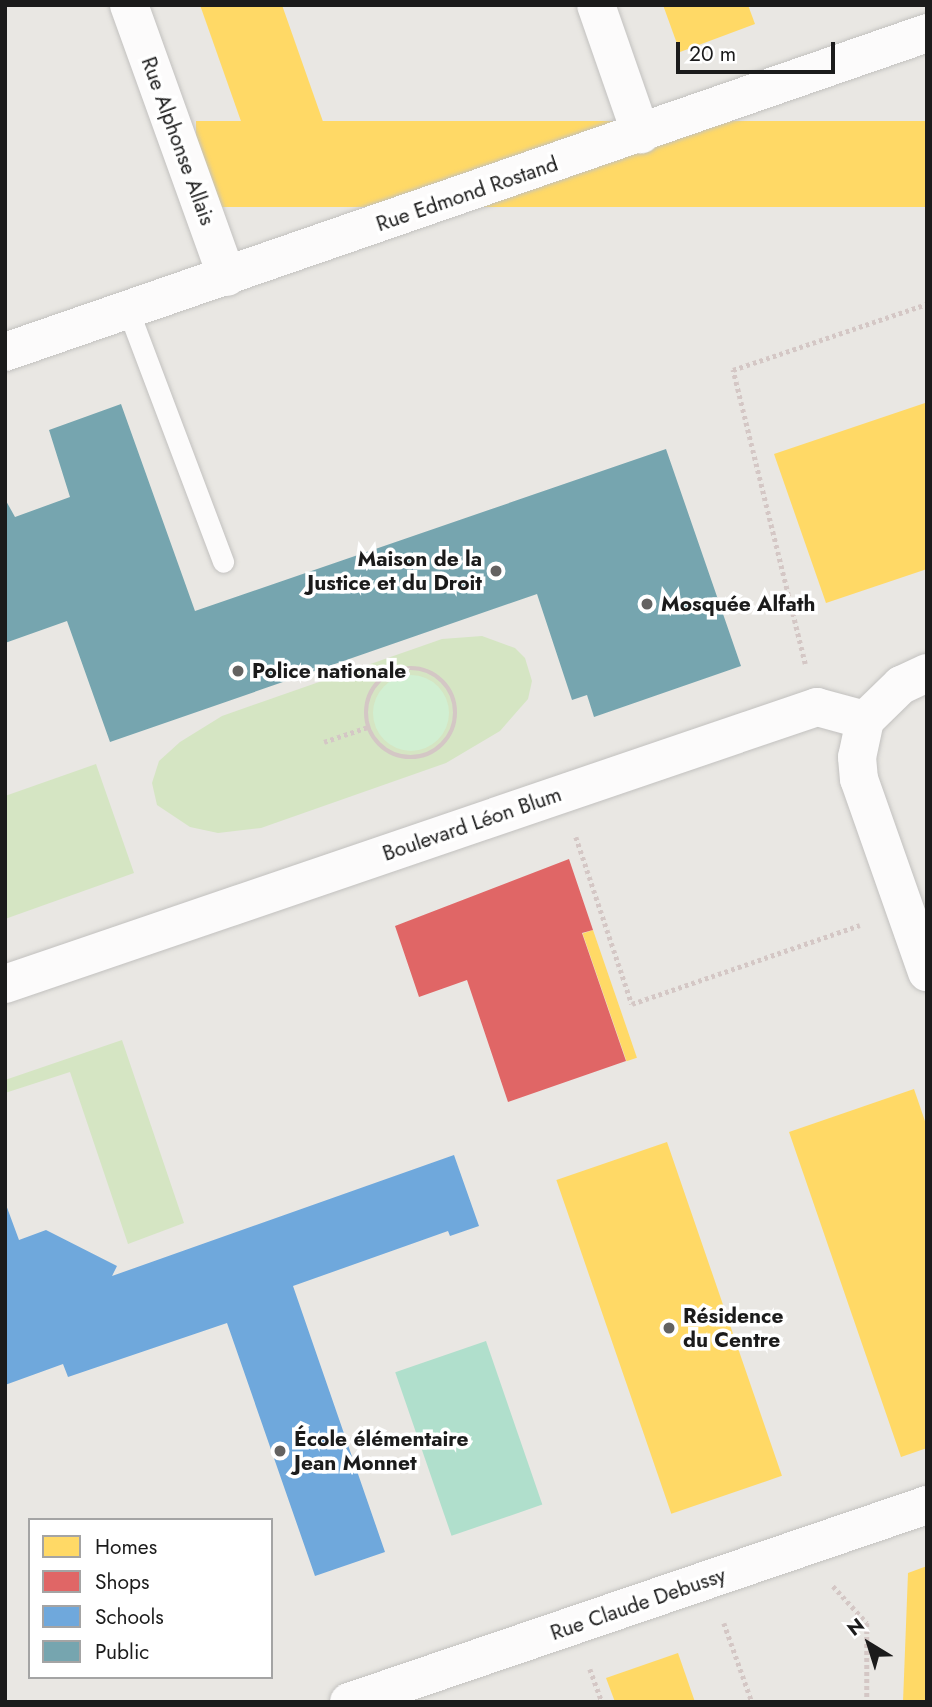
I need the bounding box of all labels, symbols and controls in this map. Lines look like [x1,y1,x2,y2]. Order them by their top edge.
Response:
scale bar [680,28,839,72]
text: 20 m [689,39,736,69]
street label: Rue Alphonse Allais [136,53,220,229]
street label: Rue Edmond Rostand [373,151,561,237]
place label: Maison de la Justice et du Droit [307,546,482,596]
marker: Maison de la Justice et du Droit [488,563,504,579]
place label: Mosquée Alfath [661,591,815,617]
marker: Mosquée Alfath [639,596,655,612]
place label: Police nationale [252,658,406,684]
marker: Police nationale [230,663,246,679]
street label: Boulevard Léon Blum [379,782,565,866]
place label: Résidence du Centre [683,1303,783,1353]
marker: Résidence du Centre [661,1320,677,1336]
place label: École élémentaire Jean Monnet [294,1426,469,1476]
marker: École élémentaire Jean Monnet [272,1443,288,1459]
legend [28,1518,273,1679]
text: Homes [95,1532,157,1562]
street label: Rue Claude Debussy [547,1562,729,1646]
text: Shops [95,1567,149,1597]
text: Schools [95,1602,164,1632]
north arrow [834,1609,904,1679]
text: N [842,1612,870,1642]
text: Public [95,1637,149,1667]

